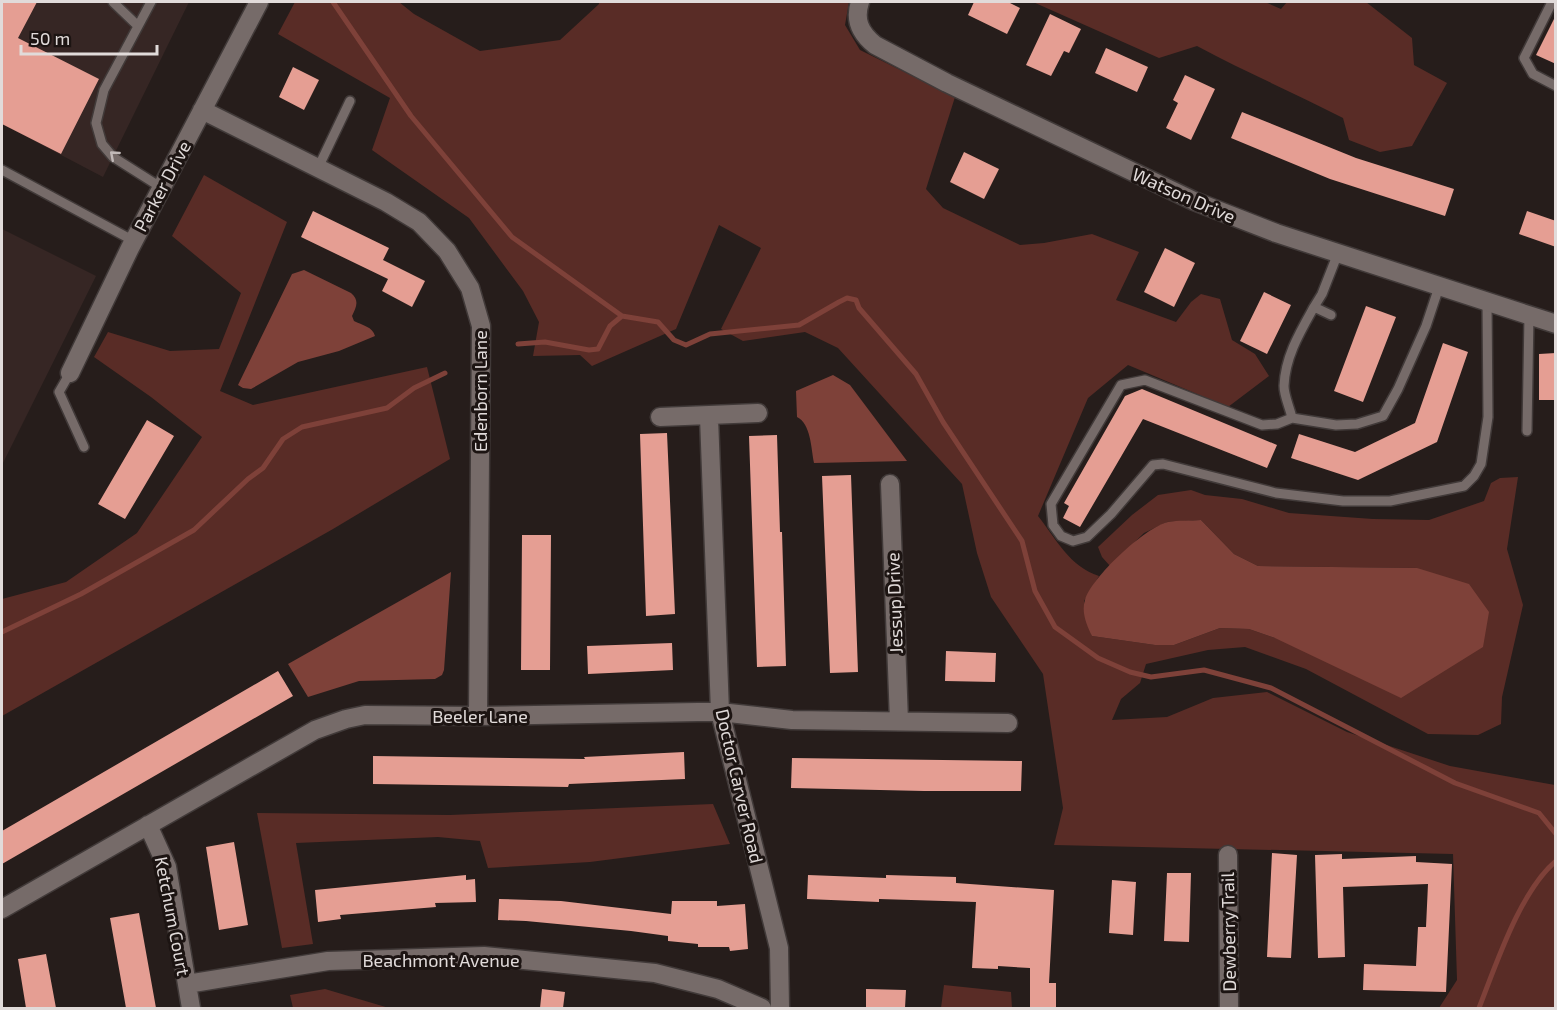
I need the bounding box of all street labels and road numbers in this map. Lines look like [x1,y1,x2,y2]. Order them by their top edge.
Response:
street label: Parker Drive [129,137,195,235]
street label: Watson Drive [1129,163,1239,227]
street label: Edenborn Lane [469,330,491,452]
street label: Jessup Drive [881,552,907,654]
street label: Beeler Lane [432,705,528,727]
street label: Doctor Carver Road [712,707,768,865]
street label: Ketchum Court [151,854,195,978]
street label: Dewberry Trail [1216,872,1240,992]
street label: Beachmont Avenue [362,949,520,971]

